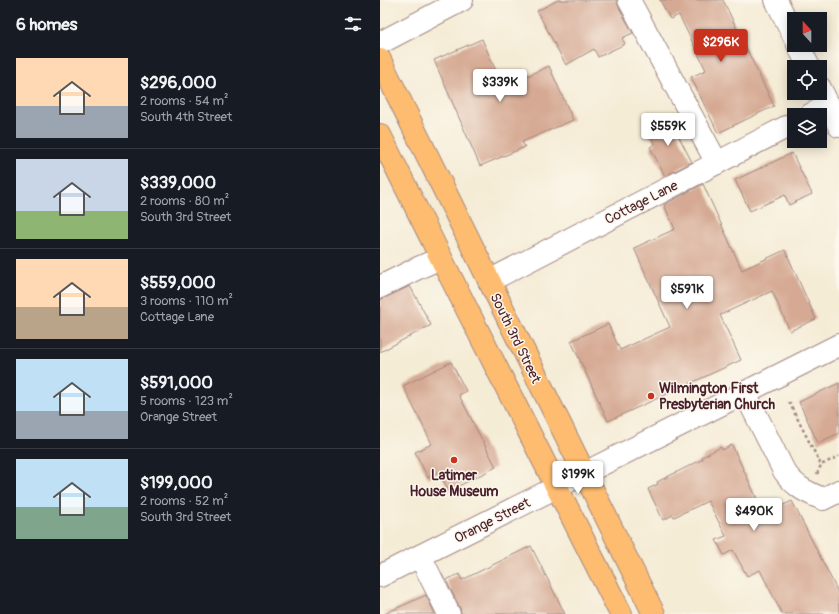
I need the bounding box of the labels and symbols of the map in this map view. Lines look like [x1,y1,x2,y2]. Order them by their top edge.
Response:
north arrow [787,12,827,52]
pin: $296K [693,29,749,63]
pin: $339K [472,69,528,103]
pin: $559K [640,113,696,147]
street label: Cottage Lane [602,177,681,228]
pin: $591K [659,276,715,310]
street label: South 3rd Street [486,290,545,386]
place label: Wilmington First Presbyterian Church [659,380,776,413]
marker: Wilmington First Presbyterian Church [646,391,656,401]
marker: Latimer House Museum [449,455,459,465]
pin: $199K [550,461,606,495]
place label: Latimer House Museum [410,467,499,500]
street label: Orange Street [451,494,533,547]
pin: $490K [726,498,782,532]

